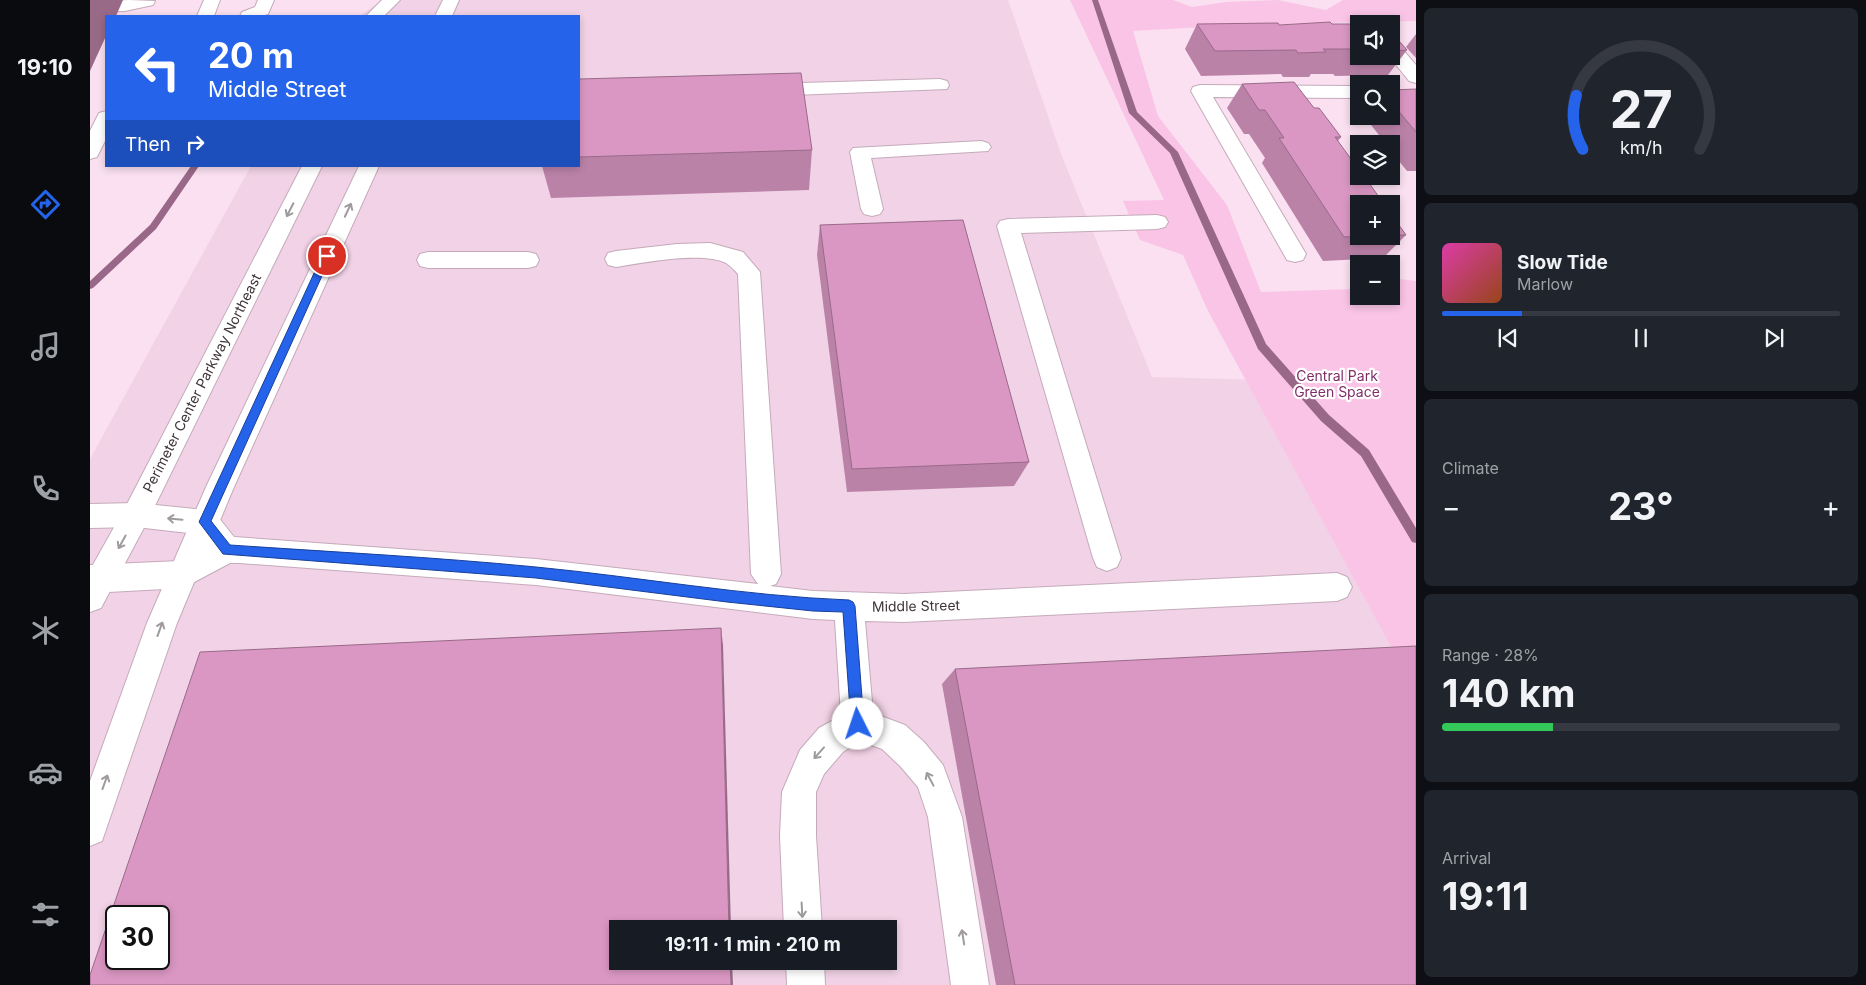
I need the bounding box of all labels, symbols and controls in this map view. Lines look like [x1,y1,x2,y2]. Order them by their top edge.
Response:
map controls [1350,15,1400,305]
button: sound [1350,15,1400,65]
text: 20 m [208,34,294,76]
icon: left [125,35,190,100]
text: 19:10 [17,54,73,80]
button: search [1350,75,1400,125]
text: Middle Street [208,76,347,102]
text: 27 [1610,78,1673,141]
icon: right [181,130,209,158]
text: Then [125,133,171,156]
button: layers [1350,135,1400,185]
text: km/h [1620,137,1662,158]
icon: directions [28,187,63,222]
button: + [1350,195,1400,245]
one-way arrow [285,202,295,217]
one-way arrow [344,203,354,218]
pin [306,235,348,277]
icon: arrive [313,242,341,270]
text: Slow Tide [1517,251,1608,274]
button: − [1350,255,1400,305]
street label: Perimeter Center Parkway Northeast [139,270,264,495]
text: Marlow [1517,274,1573,294]
icon: previous [1494,324,1522,352]
icon: pause [1627,324,1655,352]
icon: next [1760,324,1788,352]
icon: music [28,329,63,364]
park label: Central Park Green Space [1294,367,1380,400]
text: Climate [1442,458,1499,478]
icon: phone [28,471,63,506]
text: 23° [1608,483,1674,529]
text: − [1442,490,1461,524]
text: + [1821,490,1840,524]
one-way arrow [167,514,183,524]
one-way arrow [117,534,126,549]
street label: Middle Street [872,596,961,615]
icon: climate [28,613,63,648]
one-way arrow [156,622,165,638]
text: Range · 28% [1442,645,1539,665]
text: 140 km [1442,670,1575,716]
position arrow [831,697,883,749]
one-way arrow [814,747,825,760]
icon: car [28,755,63,790]
one-way arrow [925,771,935,786]
one-way arrow [101,775,110,791]
text: Arrival [1442,848,1491,868]
text: 19:11 [1442,873,1529,919]
icon: filters [28,897,63,932]
one-way arrow [798,902,807,918]
speed limit sign: 30 [105,905,170,970]
one-way arrow [958,929,968,945]
text: 19:11 · 1 min · 210 m [665,933,841,956]

